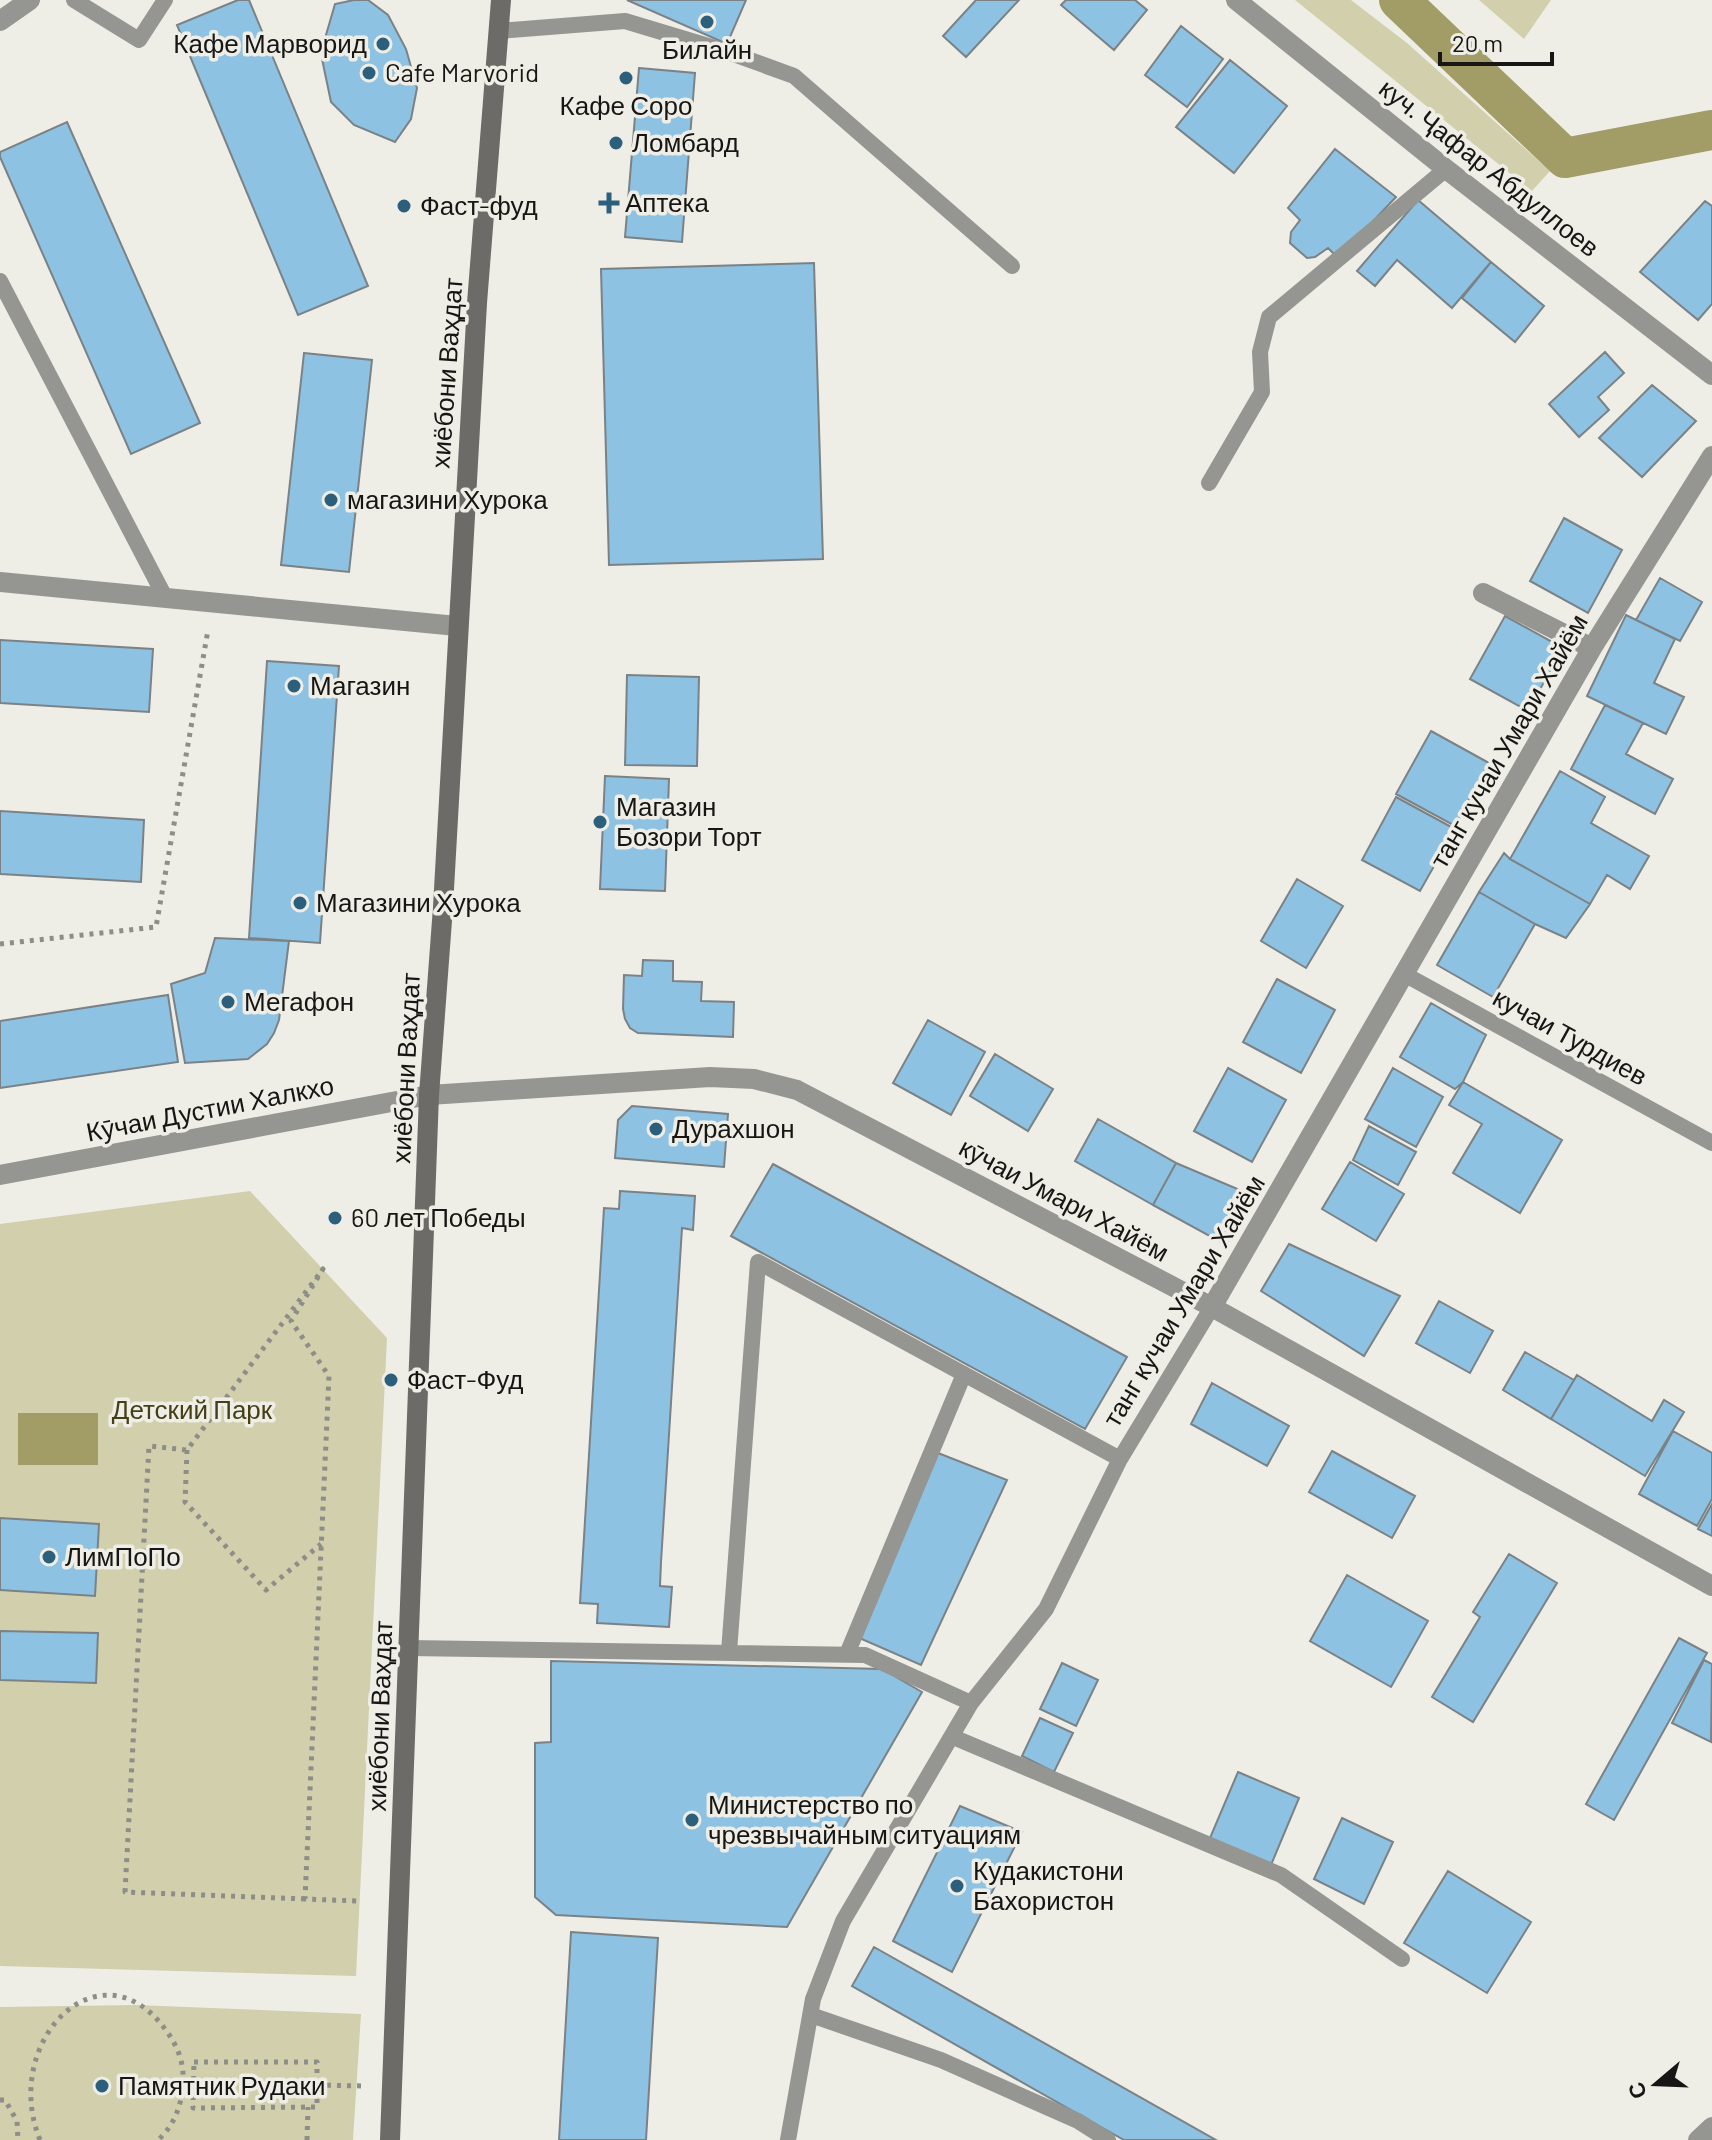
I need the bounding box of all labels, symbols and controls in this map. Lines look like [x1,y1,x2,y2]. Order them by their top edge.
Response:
marker: Билайн [698,13,716,31]
scale bar [1440,16,1552,66]
place label: Кафе Марворид [173,27,367,58]
text: 20 m [1452,28,1503,57]
place label: Билайн [662,33,752,64]
marker: Кафе Марворид [374,35,392,53]
place label: Cafe Marvorid [385,56,539,87]
marker: Cafe Marvorid [360,64,378,82]
marker: Кафе Соро [617,69,635,87]
street label: куч. Ҷафар Абдуллоев [1374,71,1606,262]
place label: Кафе Соро [560,89,692,120]
place label: Ломбард [632,126,739,157]
marker: Ломбард [607,134,625,152]
place label: Аптека [625,186,709,217]
place label: Фаст-фуд [420,189,538,220]
marker: Аптека [600,194,618,212]
marker: Фаст-фуд [395,197,413,215]
street label: хиёбони Ваҳдат [423,276,468,469]
place label: магазини Хурока [347,483,548,514]
marker: магазини Хурока [322,491,340,509]
street label: танг кучаи Умари Хайём [1422,608,1593,873]
place label: Магазин [310,669,410,700]
marker: Магазин [285,677,303,695]
place label: Магазин Бозори Торт [616,790,762,851]
marker: Магазин Бозори Торт [591,813,609,831]
place label: Магазини Хурока [316,886,521,917]
marker: Магазини Хурока [291,894,309,912]
street label: хиёбони Ваҳдат [384,972,425,1164]
street label: кучаи Турдиев [1488,981,1653,1091]
place label: Мегафон [244,985,354,1016]
marker: Мегафон [219,993,237,1011]
street label: Кӯчаи Дустии Халкхо [83,1068,336,1147]
place label: Дурахшон [672,1112,794,1143]
marker: Дурахшон [647,1120,665,1138]
street label: кӯчаи Умари Хайём [955,1130,1175,1267]
street label: танг кучаи Умари Хайём [1095,1169,1270,1432]
place label: 60 лет Победы [351,1201,526,1232]
marker: 60 лет Победы [326,1209,344,1227]
place label: Фаст-Фуд [407,1363,523,1394]
marker: Фаст-Фуд [382,1371,400,1389]
park label: Детский Парк [112,1393,273,1424]
place label: ЛимПоПо [65,1540,181,1571]
marker: ЛимПоПо [40,1548,58,1566]
street label: хиёбони Ваҳдат [360,1620,397,1812]
place label: Министерство по чрезвычайным ситуациям [708,1788,1021,1849]
marker: Министерство по чрезвычайным ситуациям [683,1811,701,1829]
place label: Кудакистони Бахористон [973,1854,1124,1915]
marker: Кудакистони Бахористон [948,1877,966,1895]
north arrow [1616,2044,1696,2124]
place label: Памятник Рудаки [118,2069,325,2100]
marker: Памятник Рудаки [93,2077,111,2095]
text: С [1621,2079,1651,2103]

